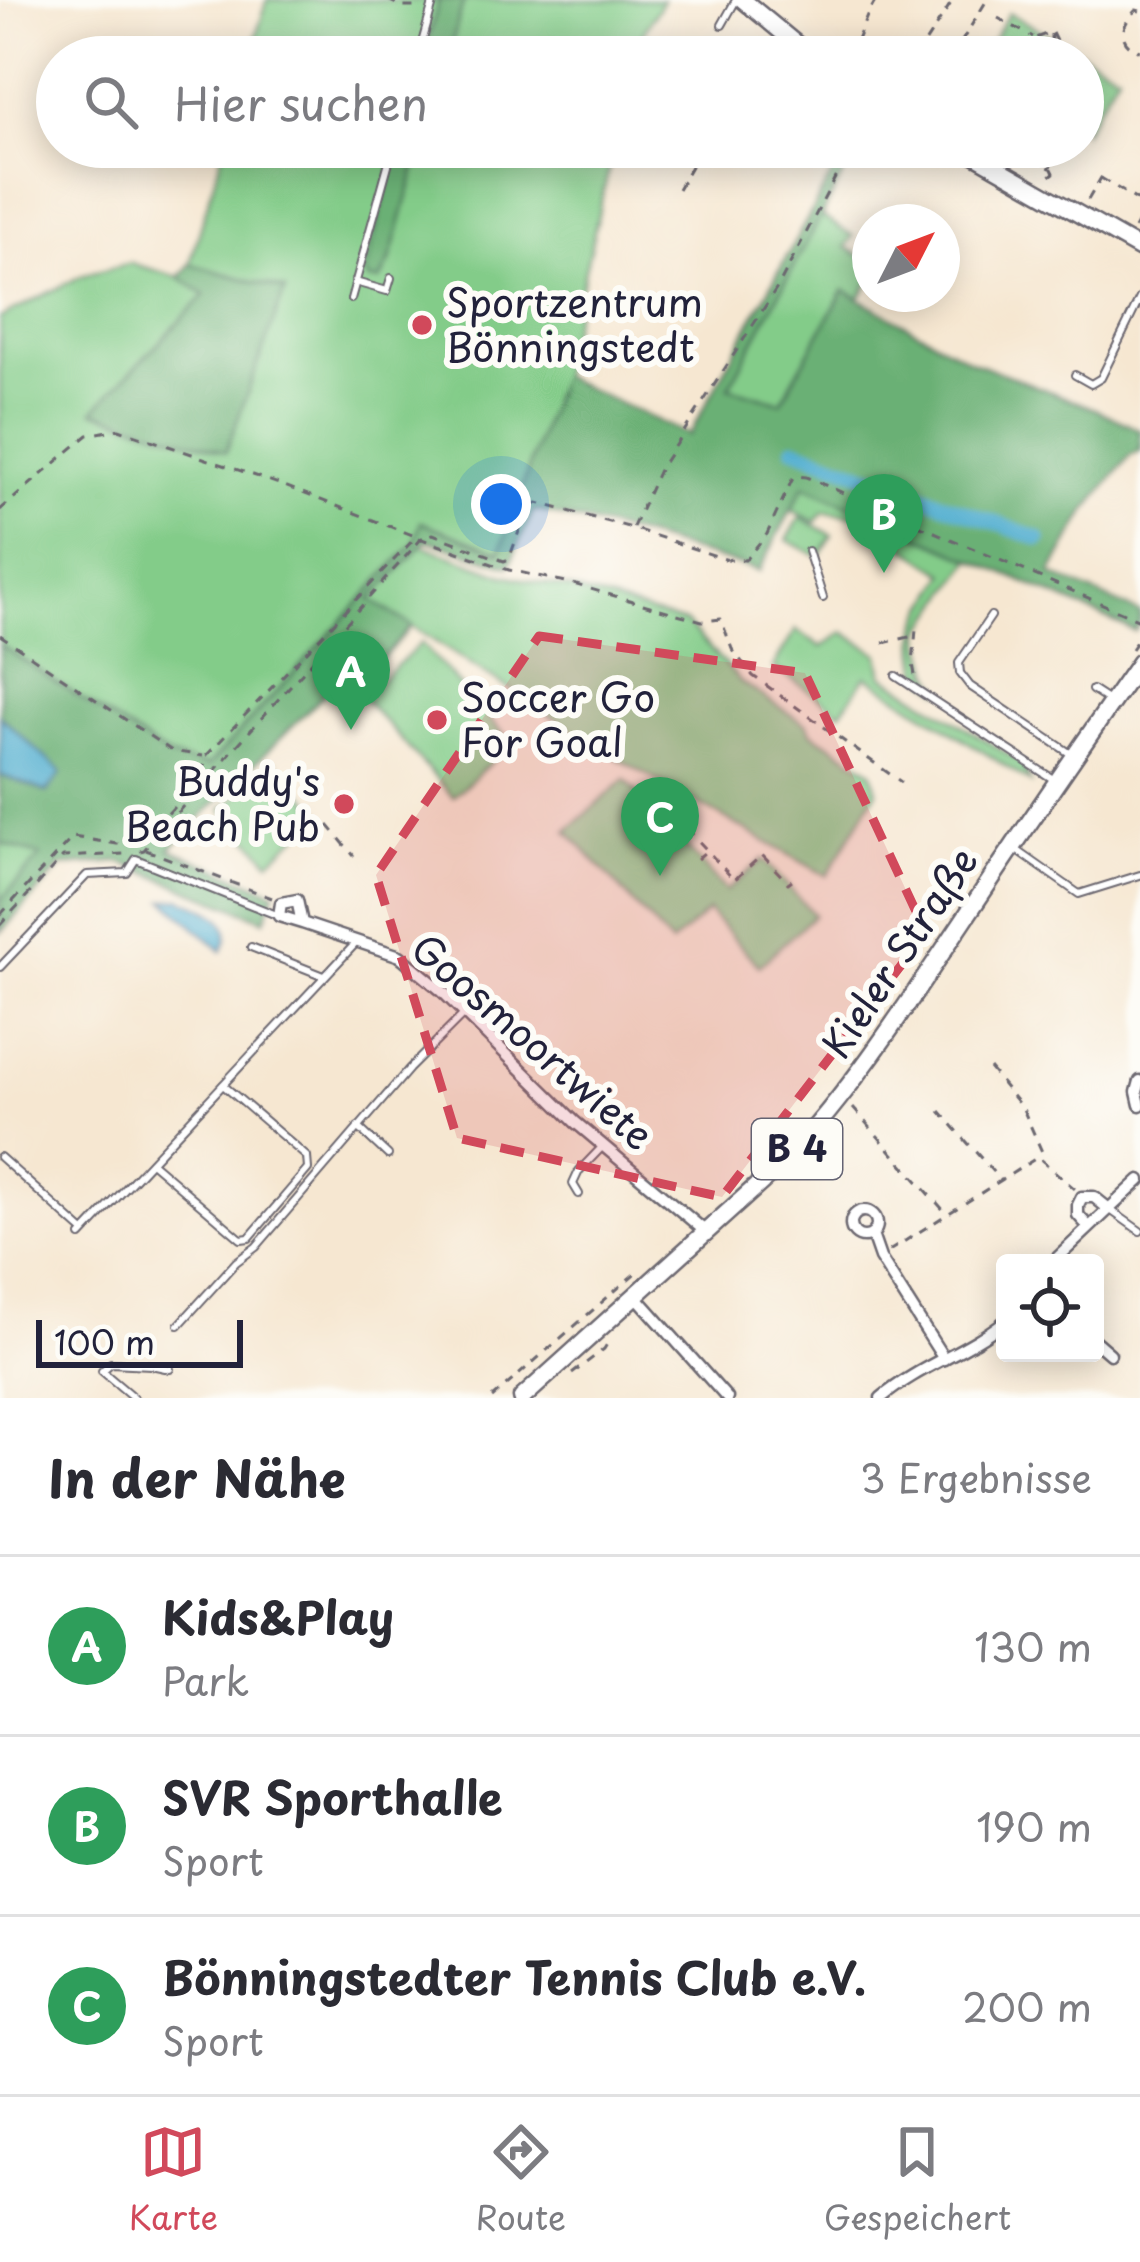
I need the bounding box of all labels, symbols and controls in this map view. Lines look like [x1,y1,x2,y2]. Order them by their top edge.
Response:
search box [36,36,1104,168]
text: Hier suchen [174,68,428,136]
icon: search [78,69,144,135]
north arrow [852,204,960,312]
place label: Sportzentrum Bönningstedt [446,271,703,375]
marker: Sportzentrum Bönningstedt [409,312,435,338]
your location [471,474,531,534]
pin: B [845,474,923,573]
pin: A [312,631,390,730]
place label: Soccer Go For Goal [461,666,655,770]
marker: Soccer Go For Goal [424,707,450,733]
place label: Buddy's Beach Pub [124,750,320,854]
pin: C [621,777,699,876]
marker: Buddy's Beach Pub [331,791,357,817]
street label: Kieler Straße [805,834,991,1069]
street label: Goosmoortwiete [399,918,668,1162]
road number: B 4 [752,1119,842,1179]
map controls [996,1254,1104,1362]
button: locate [996,1254,1104,1362]
scale bar [36,1314,243,1367]
text: 100 m [54,1316,155,1366]
text: In der Nähe [48,1438,345,1515]
text: 3 Ergebnisse [860,1447,1092,1506]
text: Kids&Play [162,1582,394,1650]
text: A [72,1616,102,1675]
text: 130 m [974,1616,1092,1675]
text: Park [162,1650,249,1709]
text: SVR Sporthalle [162,1762,503,1830]
text: B [74,1796,100,1855]
text: 190 m [976,1796,1092,1855]
text: Sport [162,1830,264,1889]
text: Bönningstedter Tennis Club e.V. [162,1942,866,2010]
text: C [72,1976,102,2035]
text: 200 m [962,1976,1092,2035]
text: Sport [162,2010,264,2069]
tab: Karte [129,2119,218,2241]
tab: Route [476,2119,566,2241]
tab: Gespeichert [824,2119,1011,2241]

